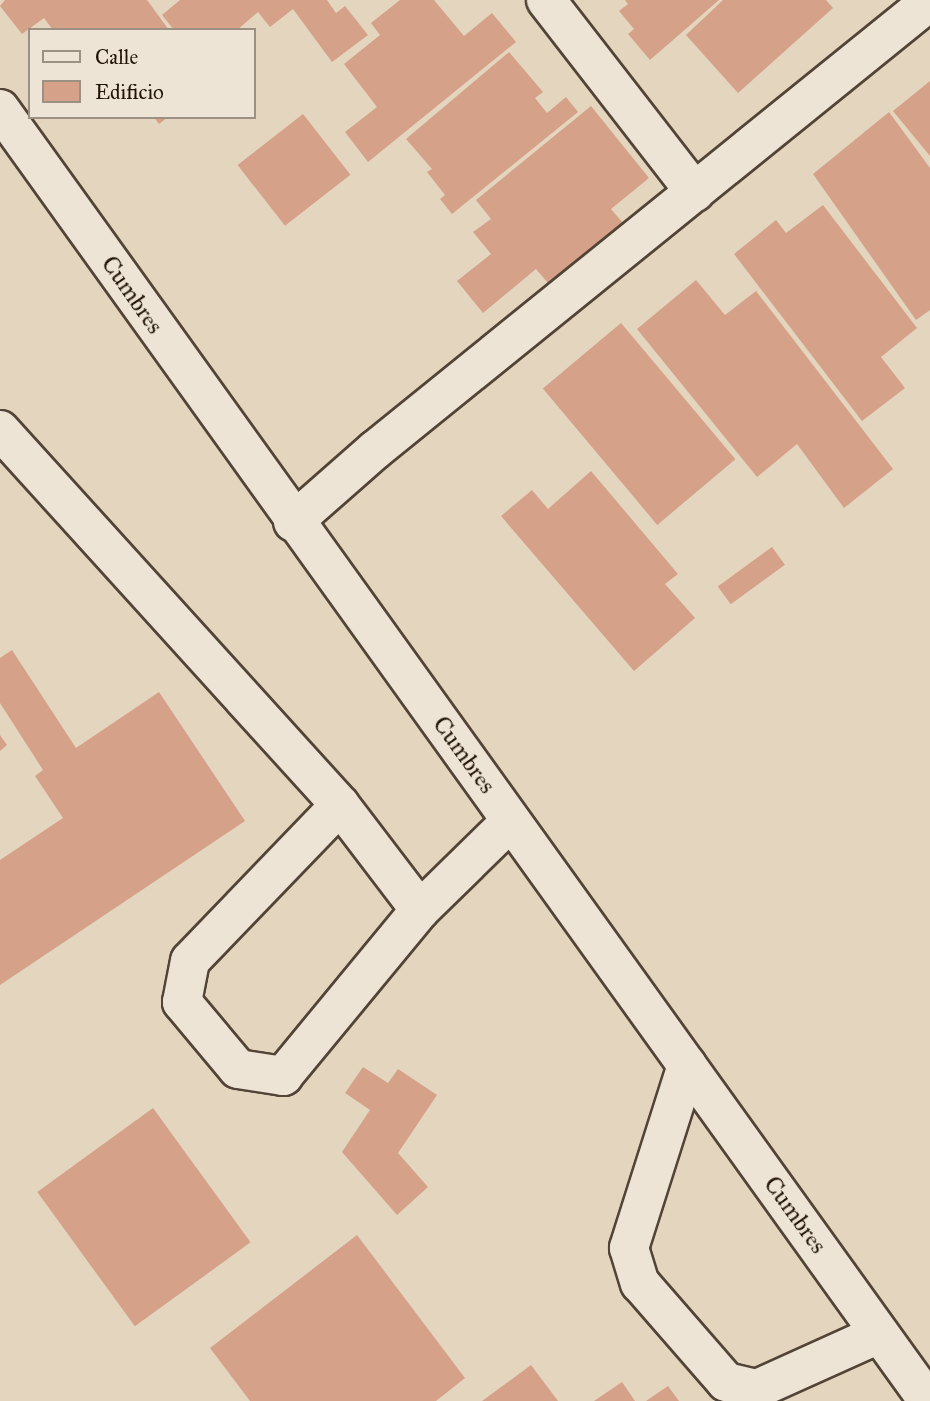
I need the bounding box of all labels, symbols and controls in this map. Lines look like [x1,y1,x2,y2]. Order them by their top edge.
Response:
legend [28,28,256,119]
text: Calle [95,44,138,70]
text: Edificio [95,79,164,105]
street label: Cumbres [95,251,169,339]
street label: Cumbres [426,711,502,799]
street label: Cumbres [757,1171,833,1259]

